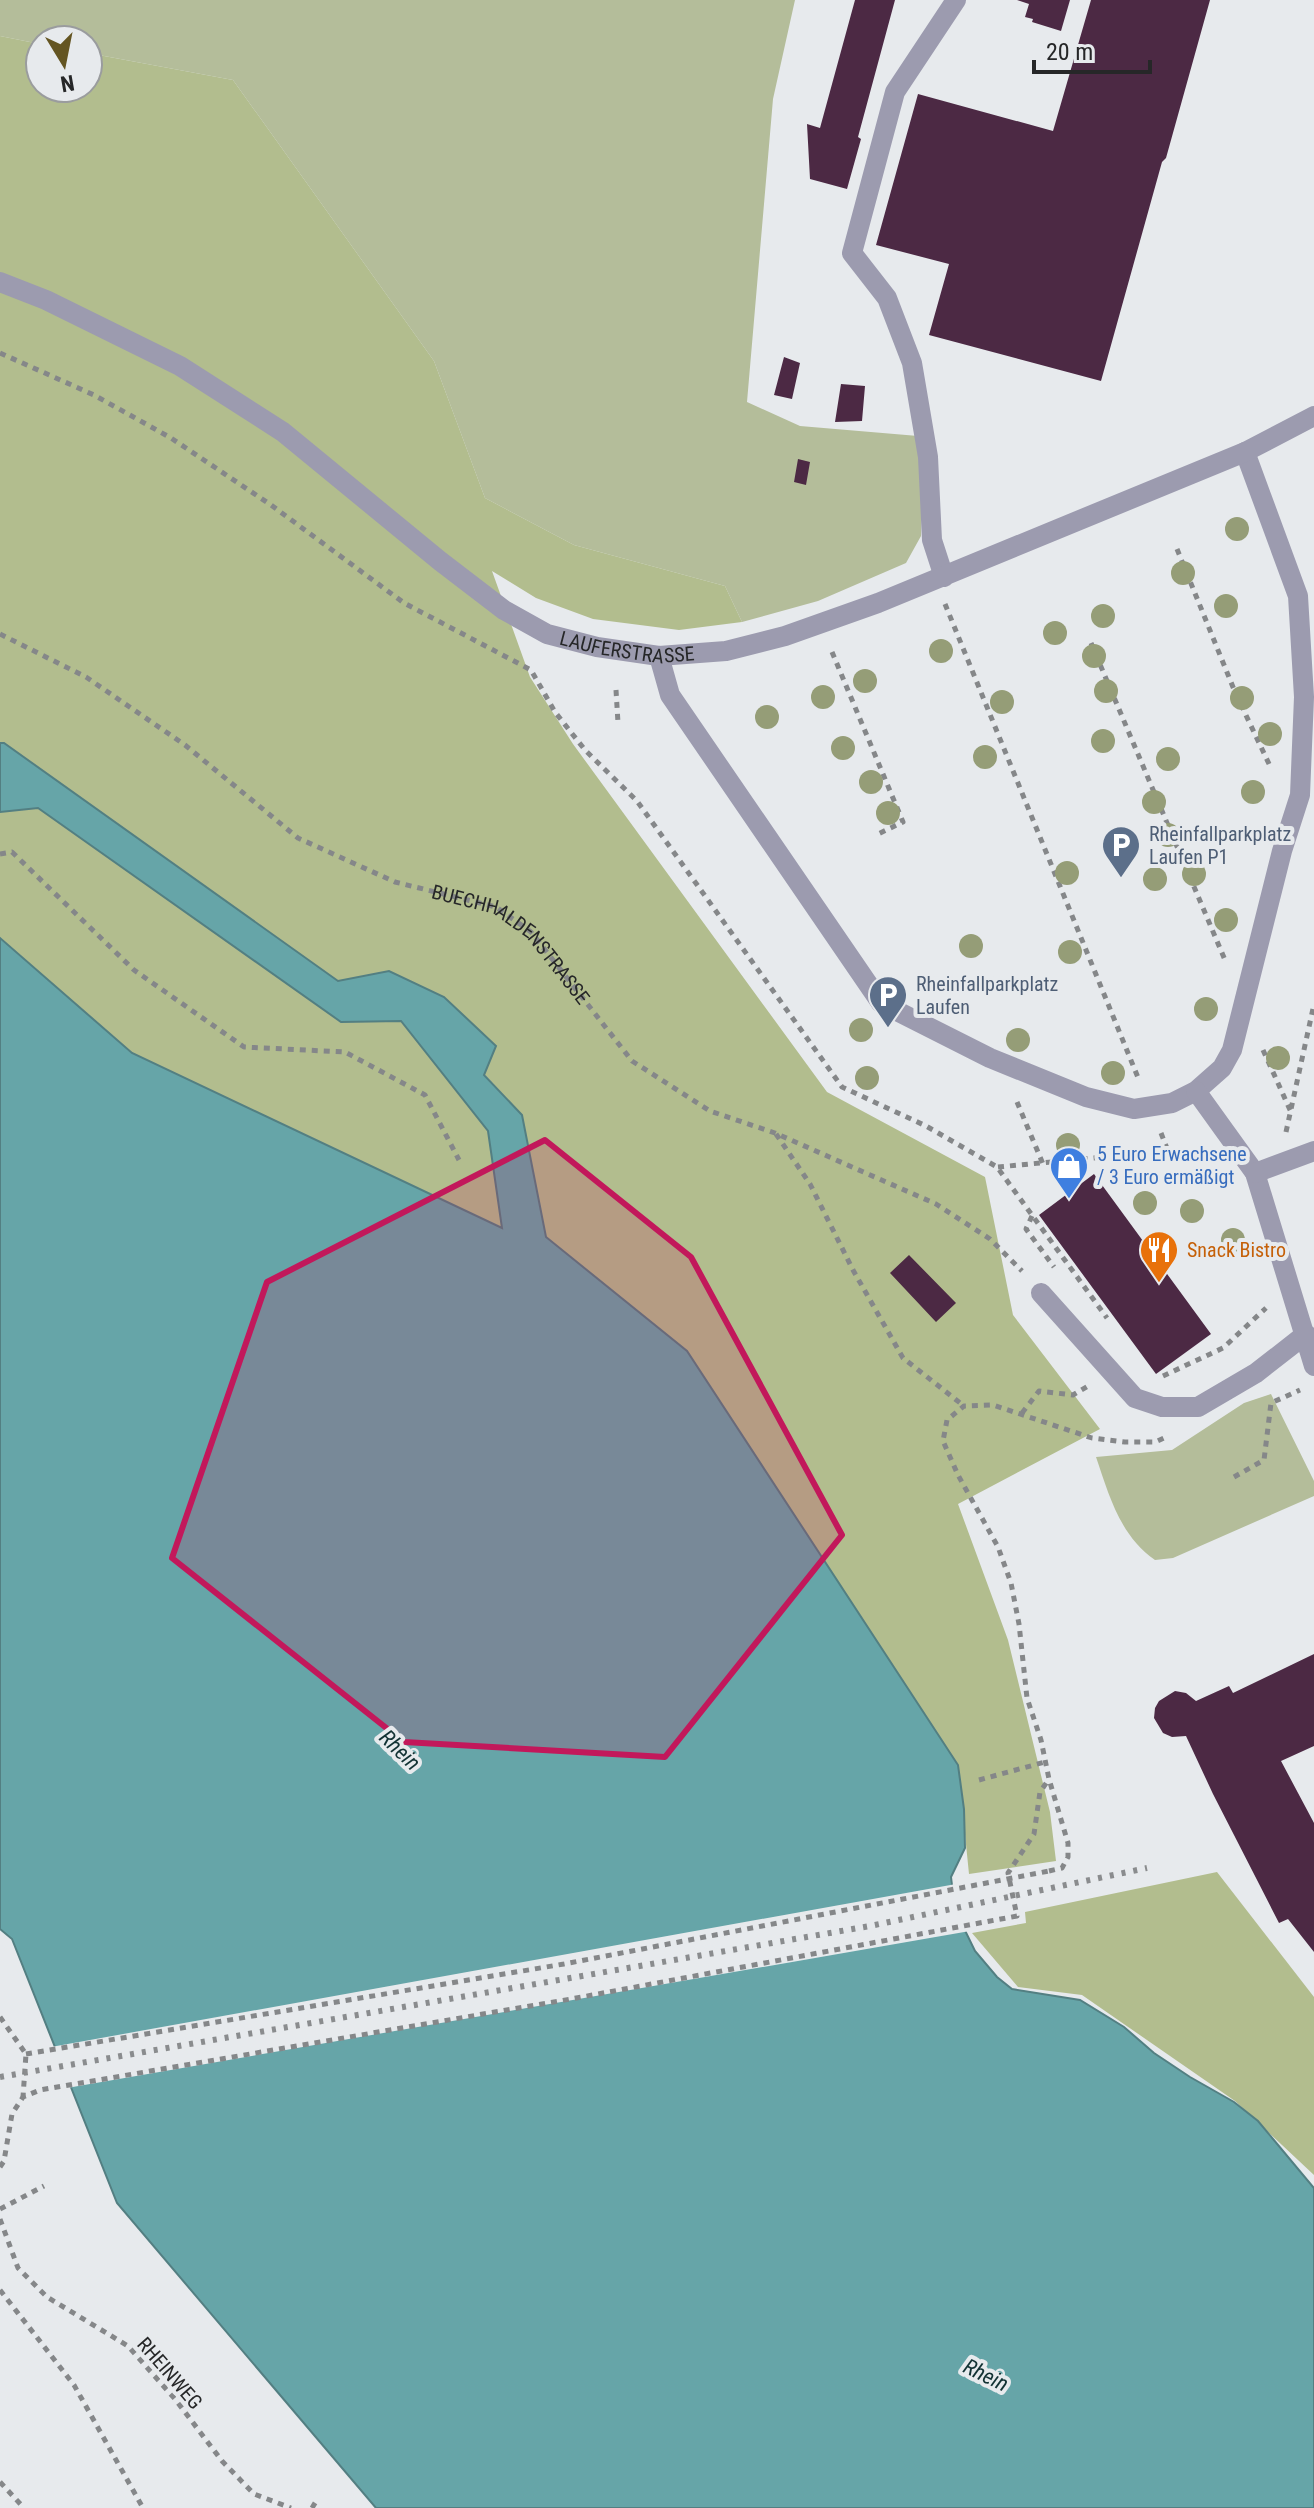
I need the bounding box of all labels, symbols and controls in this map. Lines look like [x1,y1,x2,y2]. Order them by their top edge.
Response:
north arrow [24,24,104,104]
scale bar [1034,24,1150,74]
text: 20 m [1046,38,1093,66]
text: N [59,70,76,97]
street label: LAUFERSTRASSE [557,626,695,669]
place label: Rheinfallparkplatz Laufen P1 [1149,822,1291,869]
parking icon: Rheinfallparkplatz Laufen P1 [1100,824,1142,879]
street label: BUECHHALDENSTRASSE [429,880,595,1009]
place label: Rheinfallparkplatz Laufen [916,972,1058,1019]
parking icon: Rheinfallparkplatz Laufen [867,974,909,1029]
place label: 5 Euro Erwachsene / 3 Euro ermäßigt [1097,1142,1247,1189]
shop icon: 5 Euro Erwachsene / 3 Euro ermäßigt [1048,1145,1090,1200]
restaurant icon: Snack Bistro [1138,1229,1180,1284]
place label: Snack Bistro [1187,1238,1286,1262]
water label: Rhein [374,1725,426,1775]
street label: RHEINWEG [132,2332,208,2414]
water label: Rhein [959,2353,1013,2397]

